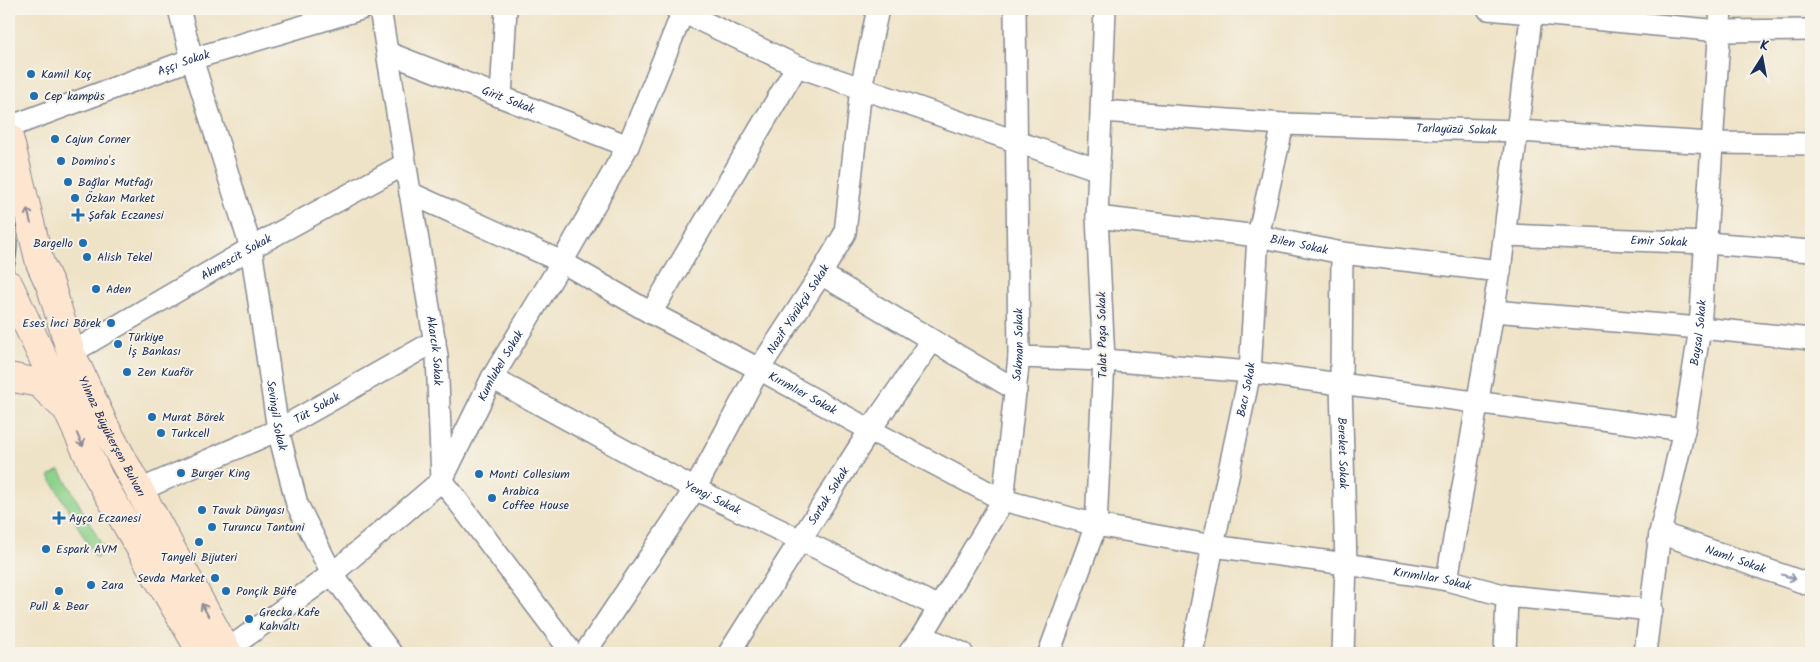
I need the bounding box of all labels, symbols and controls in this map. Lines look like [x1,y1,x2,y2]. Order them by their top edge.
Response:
north arrow [1738,32,1788,82]
text: K [1758,35,1771,58]
street label: Aşçı Sokak [155,45,212,81]
place label: Kamil Koç [41,65,92,84]
marker: Kamil Koç [25,68,37,80]
street label: Girit Sokak [479,81,538,119]
place label: Cep kampüs [44,87,105,106]
marker: Cep kampüs [28,90,40,102]
street label: Tarlayüzü Sokak [1416,119,1497,140]
place label: Cajun Corner [65,130,131,149]
marker: Cajun Corner [49,133,61,145]
place label: Domino's [71,152,115,171]
marker: Domino's [55,155,67,167]
place label: Bağlar Mutfağı [78,173,153,192]
marker: Bağlar Mutfağı [62,176,74,188]
place label: Özkan Market [85,189,155,208]
marker: Özkan Market [69,192,81,204]
place label: Şafak Eczanesi [88,206,165,225]
one-way arrow [24,208,33,224]
marker: Şafak Eczanesi [72,209,84,221]
street label: Akmescit Sokak [197,229,276,285]
street label: Bilen Sokak [1268,230,1330,260]
street label: Emir Sokak [1630,231,1688,252]
place label: Bargello [33,234,73,253]
marker: Bargello [77,237,89,249]
place label: Alish Tekel [97,248,152,267]
marker: Alish Tekel [81,251,93,263]
street label: Nazif Yörükçü Sokak [762,261,835,358]
place label: Aden [106,280,131,299]
marker: Aden [90,283,102,295]
street label: Talat Paşa Sokak [1092,291,1113,378]
street label: Baysal Sokak [1685,299,1712,367]
street label: Sakman Sokak [1007,308,1029,382]
place label: Eses İnci Börek [22,314,101,333]
street label: Akarcık Sokak [421,314,447,386]
marker: Eses İnci Börek [105,317,117,329]
street label: Kumlubel Sokak [473,326,529,405]
place label: Türkiye İş Bankası [128,328,181,361]
marker: Türkiye İş Bankası [112,338,124,350]
street label: Bacı Sokak [1232,361,1261,419]
place label: Zen Kuaför [137,363,194,382]
marker: Zen Kuaför [121,366,133,378]
street label: Kırımlıer Sokak [765,367,841,420]
street label: Yılmaz Büyükerşen Bulvarı [73,373,150,501]
street label: Sevingil Sokak [261,379,292,453]
street label: Tüt Sokak [290,388,344,429]
place label: Murat Börek [162,408,225,427]
marker: Murat Börek [146,411,158,423]
street label: Bereket Sokak [1332,417,1353,489]
place label: Turkcell [171,424,209,443]
marker: Turkcell [155,427,167,439]
one-way arrow [76,432,86,447]
street label: Sartak Sokak [803,463,855,529]
place label: Burger King [191,464,251,483]
place label: Monti Collesium [489,465,570,484]
marker: Burger King [175,467,187,479]
marker: Monti Collesium [473,468,485,480]
street label: Yengi Sokak [681,476,744,520]
place label: Arabica Coffee House [502,482,570,515]
marker: Arabica Coffee House [486,492,498,504]
place label: Tavuk Dünyası [212,501,285,520]
marker: Tavuk Dünyası [196,504,208,516]
place label: Ayça Eczanesi [69,509,142,528]
marker: Ayça Eczanesi [53,512,65,524]
place label: Turuncu Tantuni [222,518,306,537]
marker: Turuncu Tantuni [206,521,218,533]
marker: Tanyeli Bijuteri [193,536,205,548]
place label: Espark AVM [56,540,118,559]
street label: Namlı Sokak [1703,540,1769,579]
marker: Espark AVM [40,543,52,555]
place label: Tanyeli Bijuteri [161,548,238,567]
street label: Kırımlılar Sokak [1392,563,1474,596]
place label: Sevda Market [137,569,205,588]
marker: Sevda Market [209,572,221,584]
one-way arrow [1781,573,1796,582]
place label: Zara [101,576,124,595]
marker: Zara [85,579,97,591]
place label: Ponçik Büfe [236,582,297,601]
marker: Pull & Bear [53,585,65,597]
marker: Ponçik Büfe [220,585,232,597]
place label: Pull & Bear [30,597,89,616]
place label: Grecka Kafe Kahvaltı [259,603,320,636]
one-way arrow [199,604,209,618]
marker: Grecka Kafe Kahvaltı [243,613,255,625]

